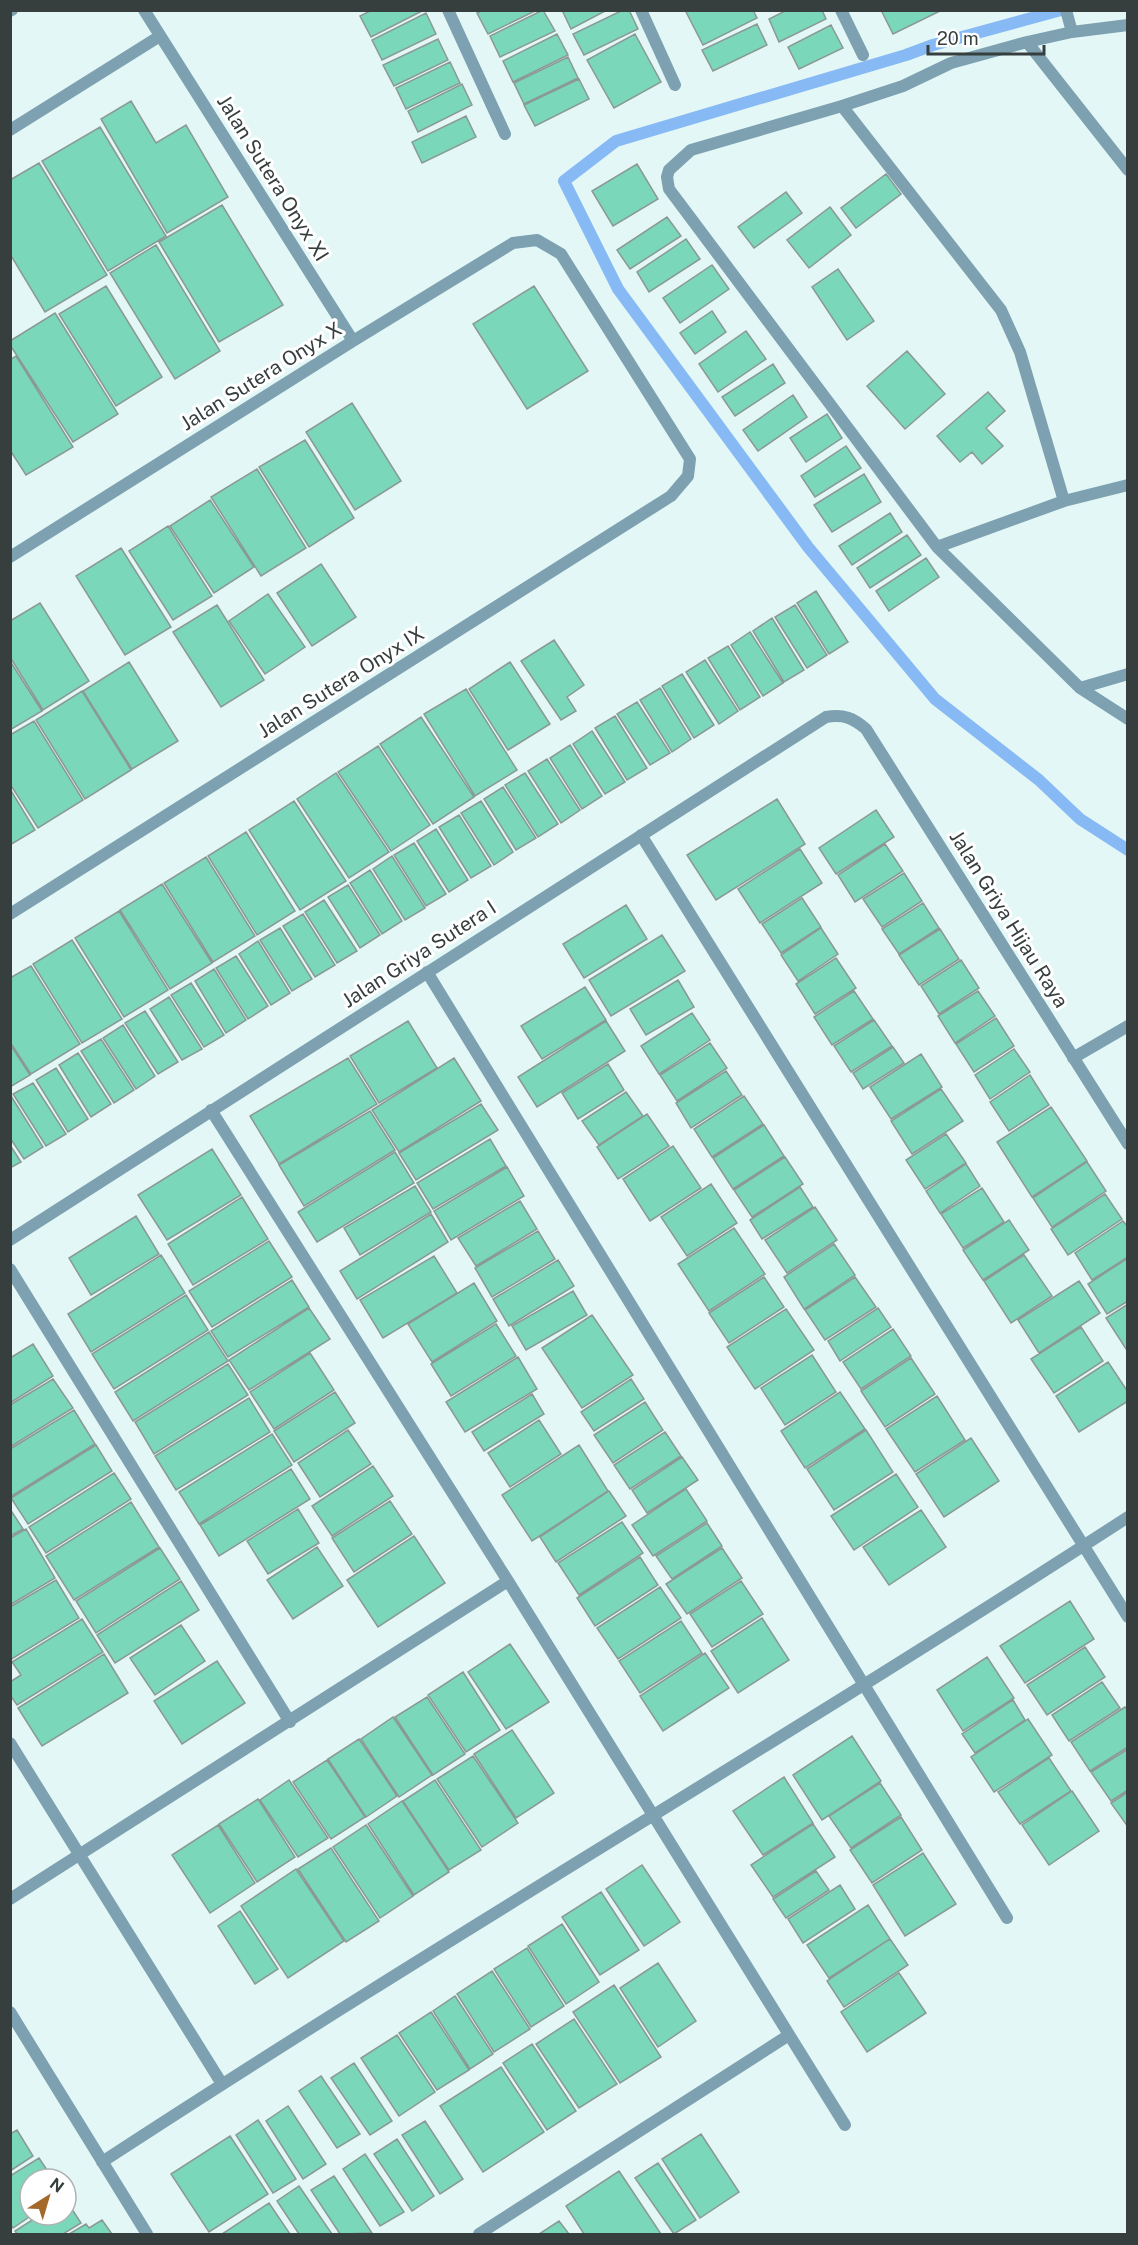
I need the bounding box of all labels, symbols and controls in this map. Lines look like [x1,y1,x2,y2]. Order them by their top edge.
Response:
scale bar [928,18,1044,56]
text: 20 m [937,28,979,49]
street label: Jalan Sutera Onyx XI [212,90,334,266]
street label: Jalan Sutera Onyx X [176,317,346,435]
street label: Jalan Sutera Onyx IX [253,621,429,743]
street label: Jalan Griya Hijau Raya [945,826,1073,1012]
street label: Jalan Griya Sutera I [337,895,501,1013]
north arrow [18,2167,78,2227]
text: N [46,2174,67,2197]

